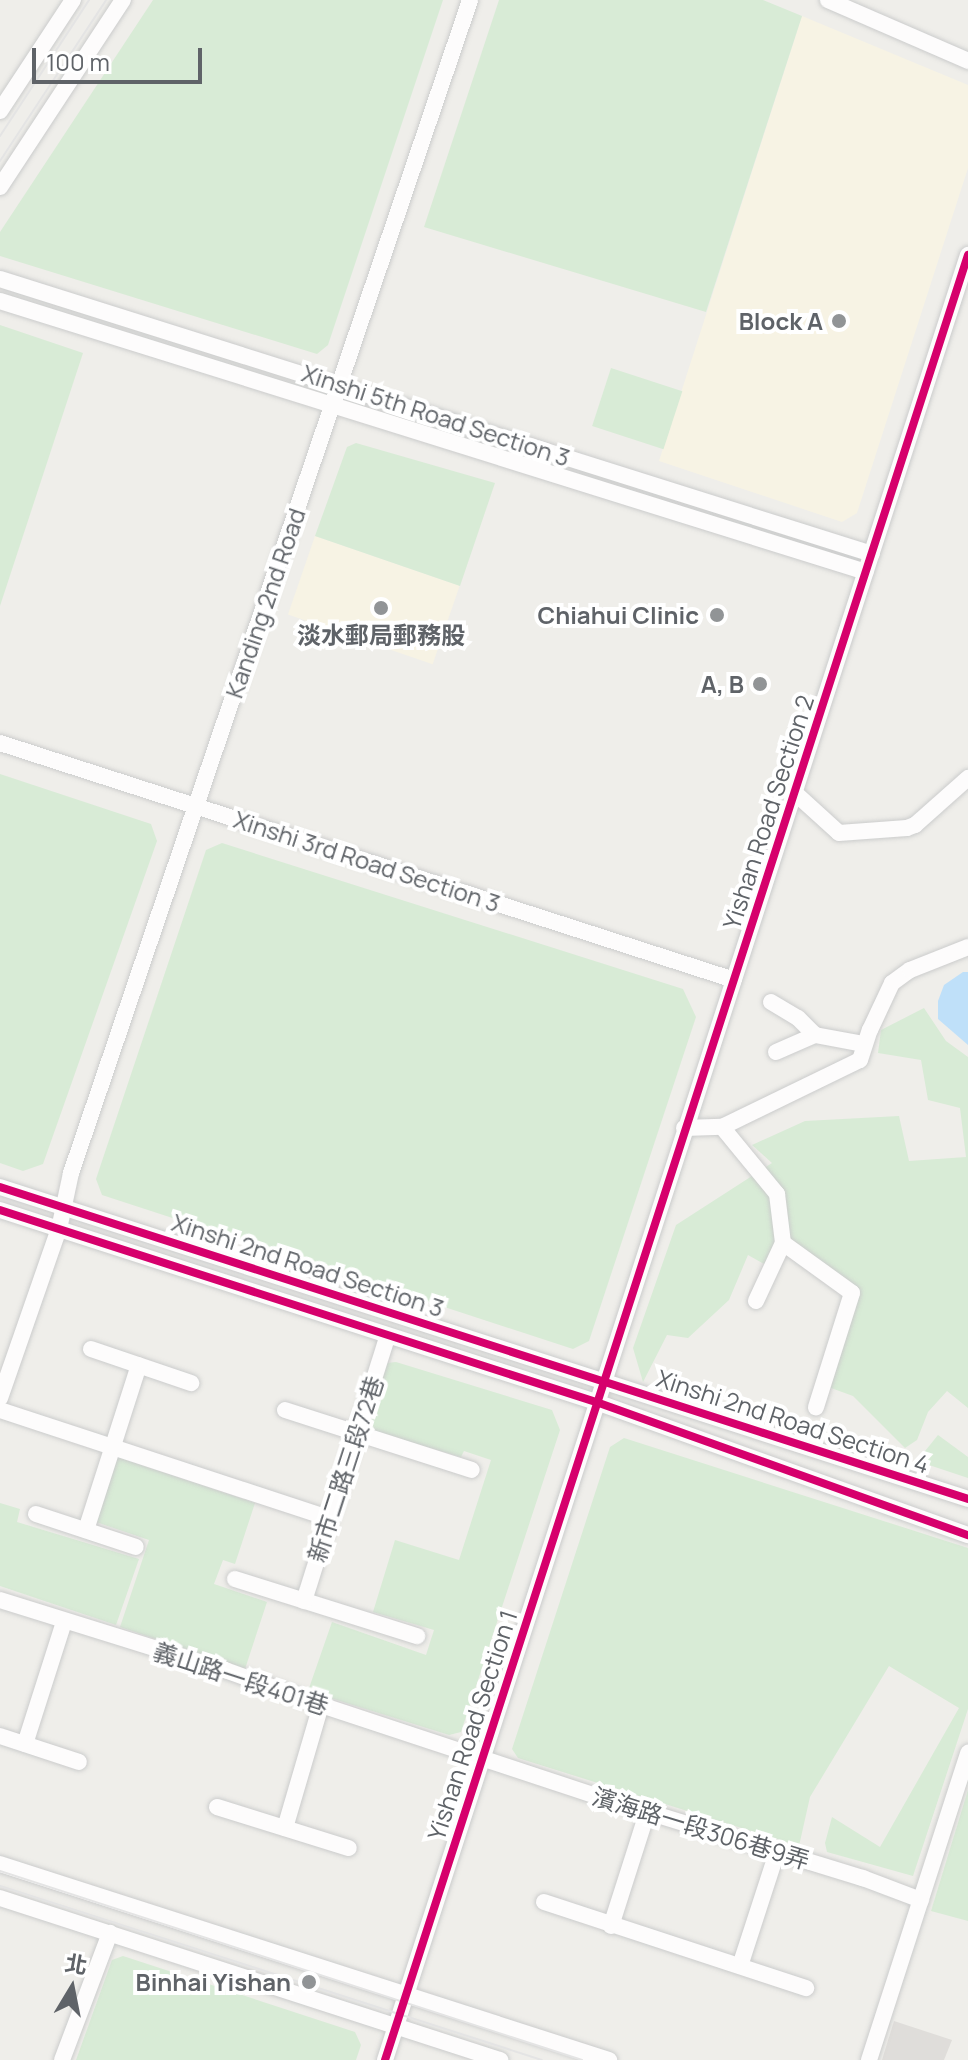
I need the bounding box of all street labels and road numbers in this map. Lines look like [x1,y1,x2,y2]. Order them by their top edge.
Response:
street label: Xinshi 5th Road Section 3 [299,358,573,472]
street label: Kanding 2nd Road [219,504,311,702]
street label: Yishan Road Section 2 [717,691,819,933]
street label: Xinshi 3rd Road Section 3 [230,804,504,918]
street label: Xinshi 2nd Road Section 3 [168,1207,448,1323]
street label: Xinshi 2nd Road Section 4 [653,1363,933,1479]
street label: 新市二路三段72巷 [301,1372,389,1566]
street label: Yishan Road Section 1 [421,1607,523,1843]
street label: 義山路一段401巷 [150,1636,332,1720]
street label: 濱海路一段306巷9弄 [589,1781,813,1875]

